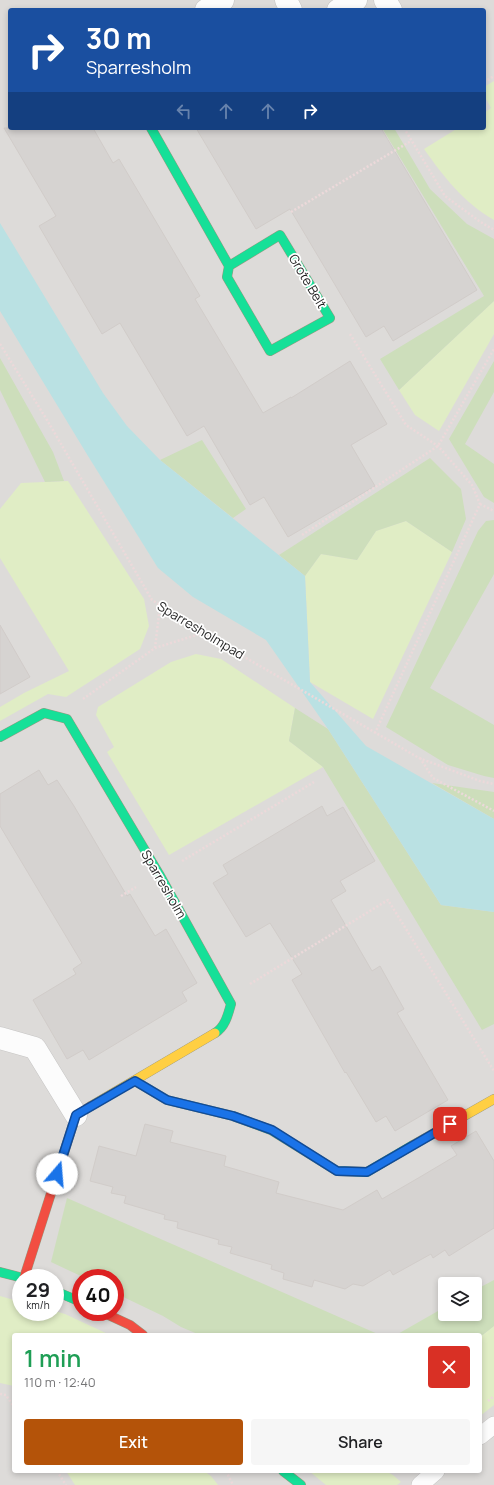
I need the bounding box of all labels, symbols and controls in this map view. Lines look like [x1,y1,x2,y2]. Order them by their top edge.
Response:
text: 30 m [86,19,151,57]
icon: right [20,24,72,76]
text: Sparresholm [86,55,191,79]
icon: left [173,100,195,122]
icon: ahead [215,100,237,122]
icon: ahead [257,100,279,122]
icon: right [299,100,321,122]
street label: Grote Belt [285,250,331,312]
street label: Sparresholmpad [154,597,248,663]
street label: Sparresholm [137,847,191,921]
pin [433,1107,467,1141]
icon: arrive [439,1113,461,1135]
position arrow [36,1153,78,1195]
speed limit sign: 40 [72,1269,124,1321]
text: 29 [26,1276,50,1303]
map controls [438,1277,482,1321]
button: layers [438,1277,482,1321]
text: km/h [26,1298,50,1312]
text: 1 min [24,1341,81,1374]
button: close [428,1346,470,1388]
text: 110 m · 12:40 [24,1373,96,1391]
button: Exit [24,1419,243,1465]
button: Share [251,1419,470,1465]

